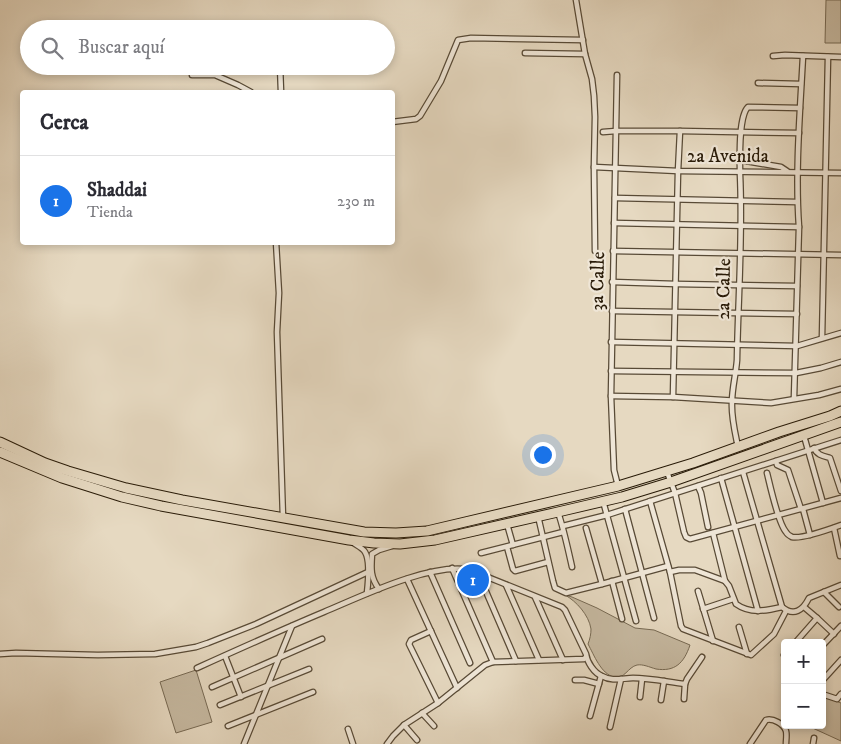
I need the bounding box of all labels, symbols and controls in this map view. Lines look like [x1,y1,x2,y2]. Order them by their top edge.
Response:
search box [20,20,395,75]
icon: search [38,34,66,62]
text: Buscar aquí [78,36,164,59]
text: Cerca [40,110,88,136]
street label: 2a Avenida [687,145,769,168]
text: Shaddai [87,179,147,202]
text: 1 [53,191,59,211]
text: 230 m [337,191,375,211]
text: Tienda [87,202,133,222]
street label: 3a Calle [586,251,610,311]
street label: 2a Calle [712,258,736,320]
your location [530,442,556,468]
pin: 1 [457,561,489,599]
map controls [781,639,826,729]
button: + [781,639,826,684]
button: − [781,684,826,729]

